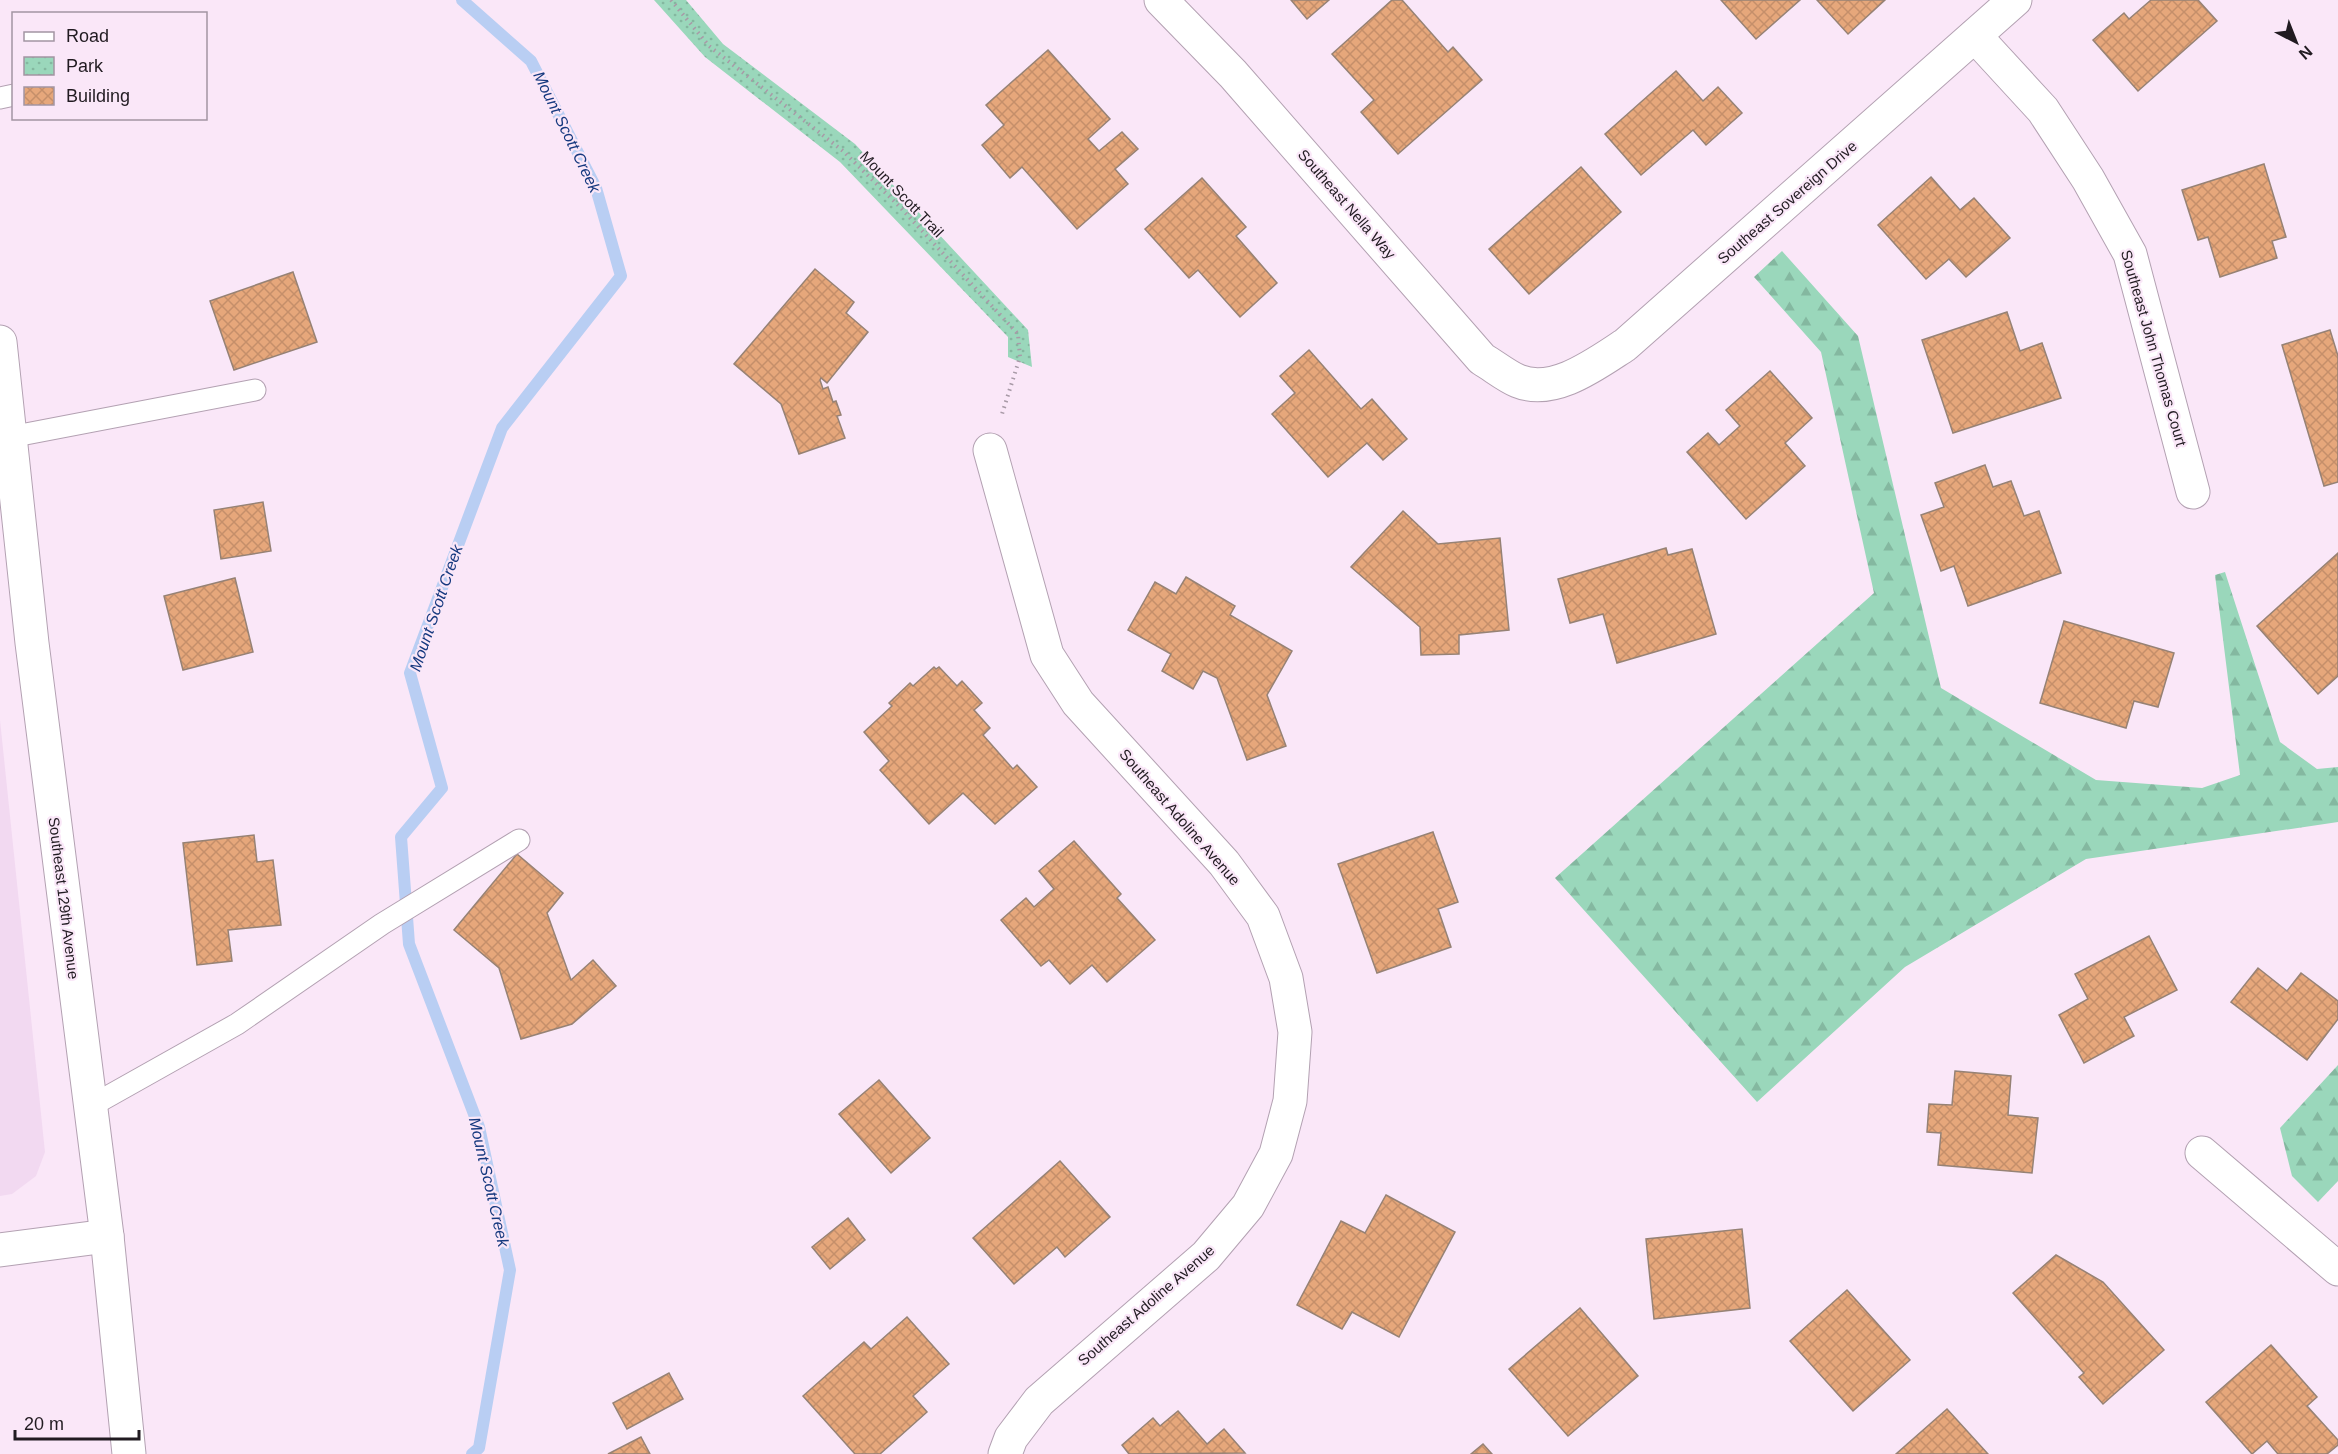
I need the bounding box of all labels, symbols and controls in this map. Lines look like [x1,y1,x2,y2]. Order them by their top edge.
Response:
legend [12,12,207,120]
north arrow [2266,12,2326,72]
text: Road [66,26,109,46]
text: N [2296,43,2316,63]
text: Park [66,56,104,76]
water label: Mount Scott Creek [530,69,604,196]
text: Building [66,86,130,106]
street label: Southeast Sovereign Drive [1714,137,1860,267]
street label: Southeast Nella Way [1295,146,1400,263]
street label: Mount Scott Trail [857,148,947,240]
street label: Southeast John Thomas Court [2118,248,2190,449]
water label: Mount Scott Creek [406,542,466,673]
street label: Southeast Adoline Avenue [1116,745,1244,889]
street label: Southeast 129th Avenue [46,816,82,980]
water label: Mount Scott Creek [466,1116,512,1249]
street label: Southeast Adoline Avenue [1074,1241,1218,1369]
scale bar [15,1403,140,1441]
text: 20 m [24,1414,64,1434]

